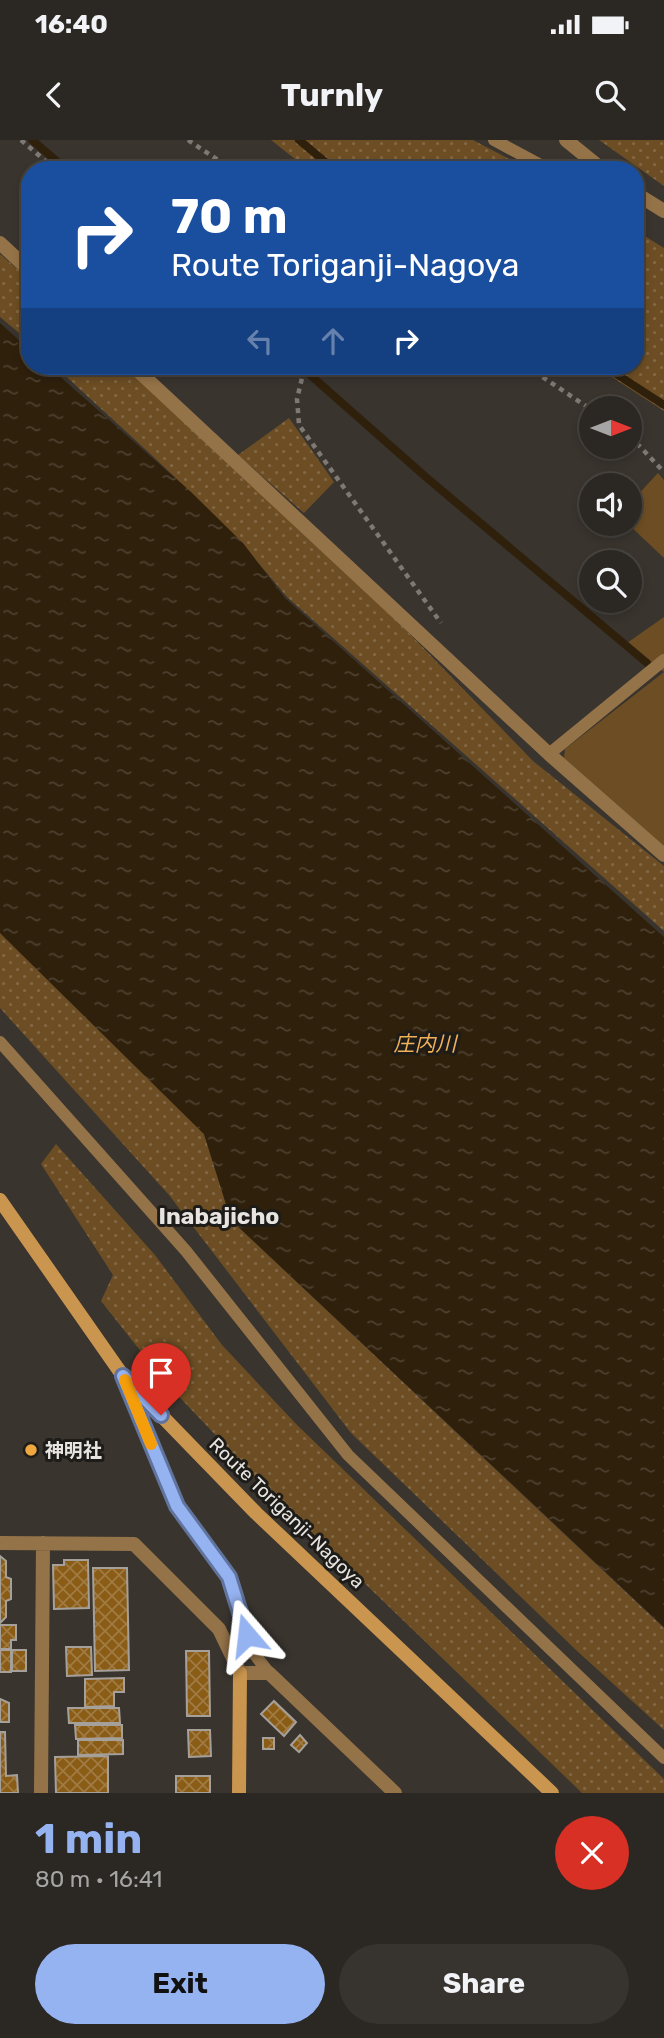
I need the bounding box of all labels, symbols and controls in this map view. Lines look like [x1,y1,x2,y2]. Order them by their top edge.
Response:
text: 16:40 [35,9,108,40]
icon: back [35,76,73,114]
text: Turnly [281,76,383,114]
icon: search [591,76,629,114]
text: 70 m [171,187,288,245]
icon: right [56,189,147,280]
text: Route Toriganji-Nagoya [171,246,519,284]
icon: left [241,322,279,360]
icon: ahead [314,322,352,360]
icon: right [387,322,425,360]
north arrow [579,396,642,458]
map controls [579,396,642,613]
button: sound [579,473,642,536]
button: search [579,550,642,613]
water label: 庄内川 [394,1031,458,1056]
district label: Inabajicho [159,1202,279,1230]
pin [131,1343,191,1415]
icon: arrive [142,1354,180,1392]
street label: Route Toriganji-Nagoya [205,1433,369,1593]
place label: 神明社 [45,1439,102,1462]
marker: 神明社 [23,1442,39,1458]
position arrow [210,1598,284,1672]
text: 1 min [35,1814,142,1864]
button: close [555,1816,629,1890]
text: 80 m · 16:41 [35,1865,162,1893]
button: Exit [35,1944,325,2024]
button: Share [339,1944,629,2024]

